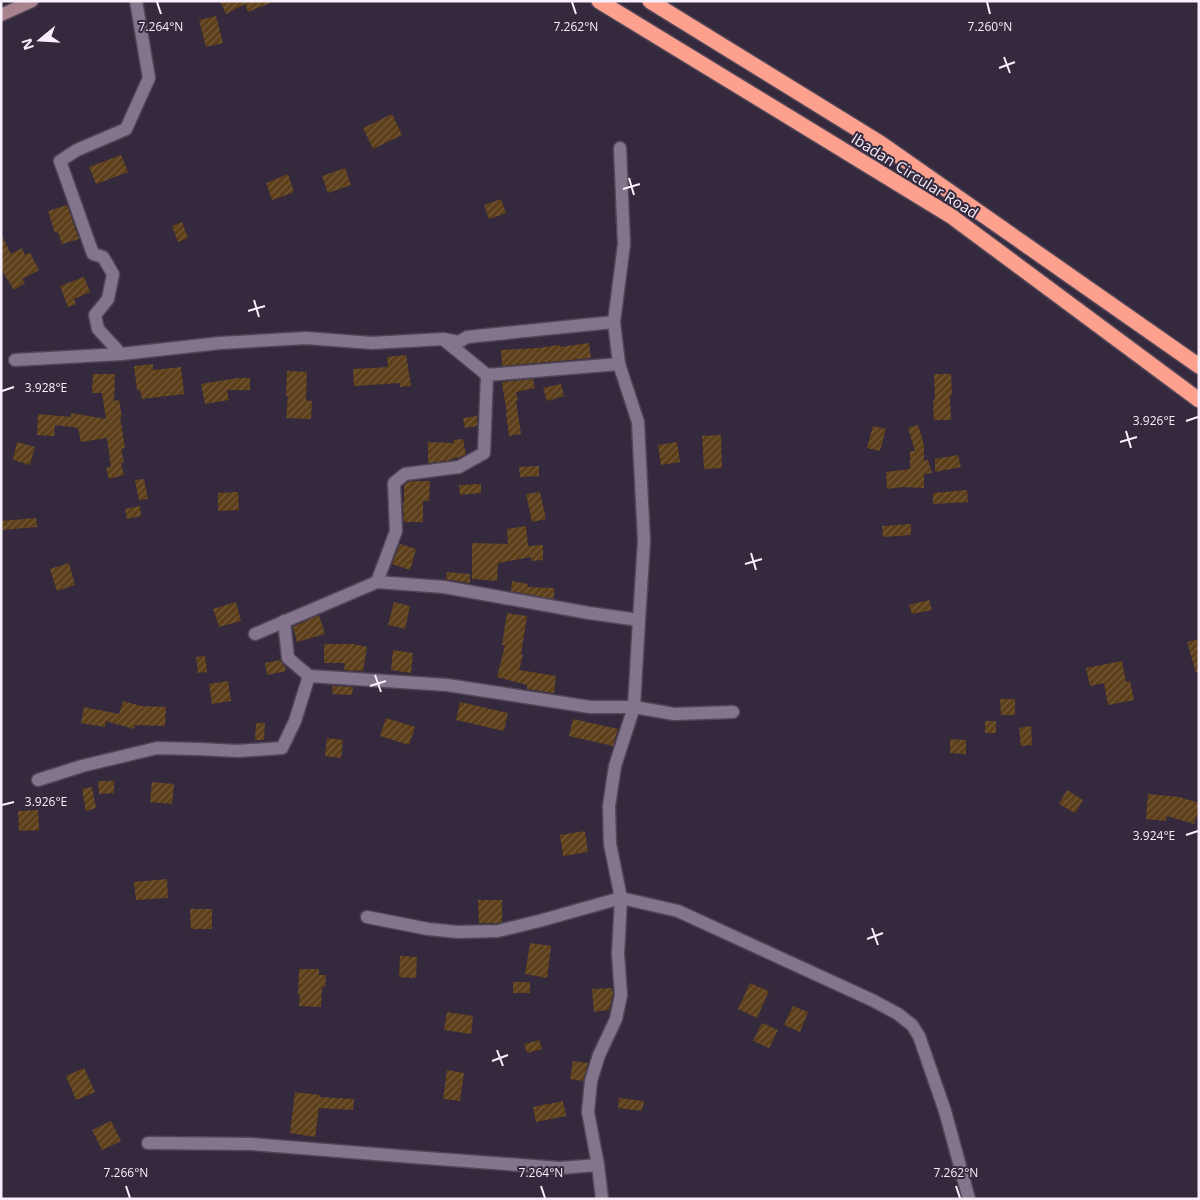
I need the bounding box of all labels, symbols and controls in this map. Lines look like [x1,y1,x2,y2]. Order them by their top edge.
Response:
north arrow [15,15,65,65]
text: 7.264°N [139,18,183,35]
text: 7.262°N [554,18,598,35]
text: 7.260°N [968,18,1012,35]
text: N [16,36,38,53]
street label: Ibadan Circular Road [848,128,982,222]
text: 3.928°E [25,379,67,396]
text: 3.926°E [1133,412,1175,429]
text: 3.926°E [25,793,67,810]
text: 3.924°E [1133,827,1175,844]
text: 7.266°N [104,1164,148,1181]
text: 7.264°N [519,1164,563,1181]
text: 7.262°N [934,1164,978,1181]

